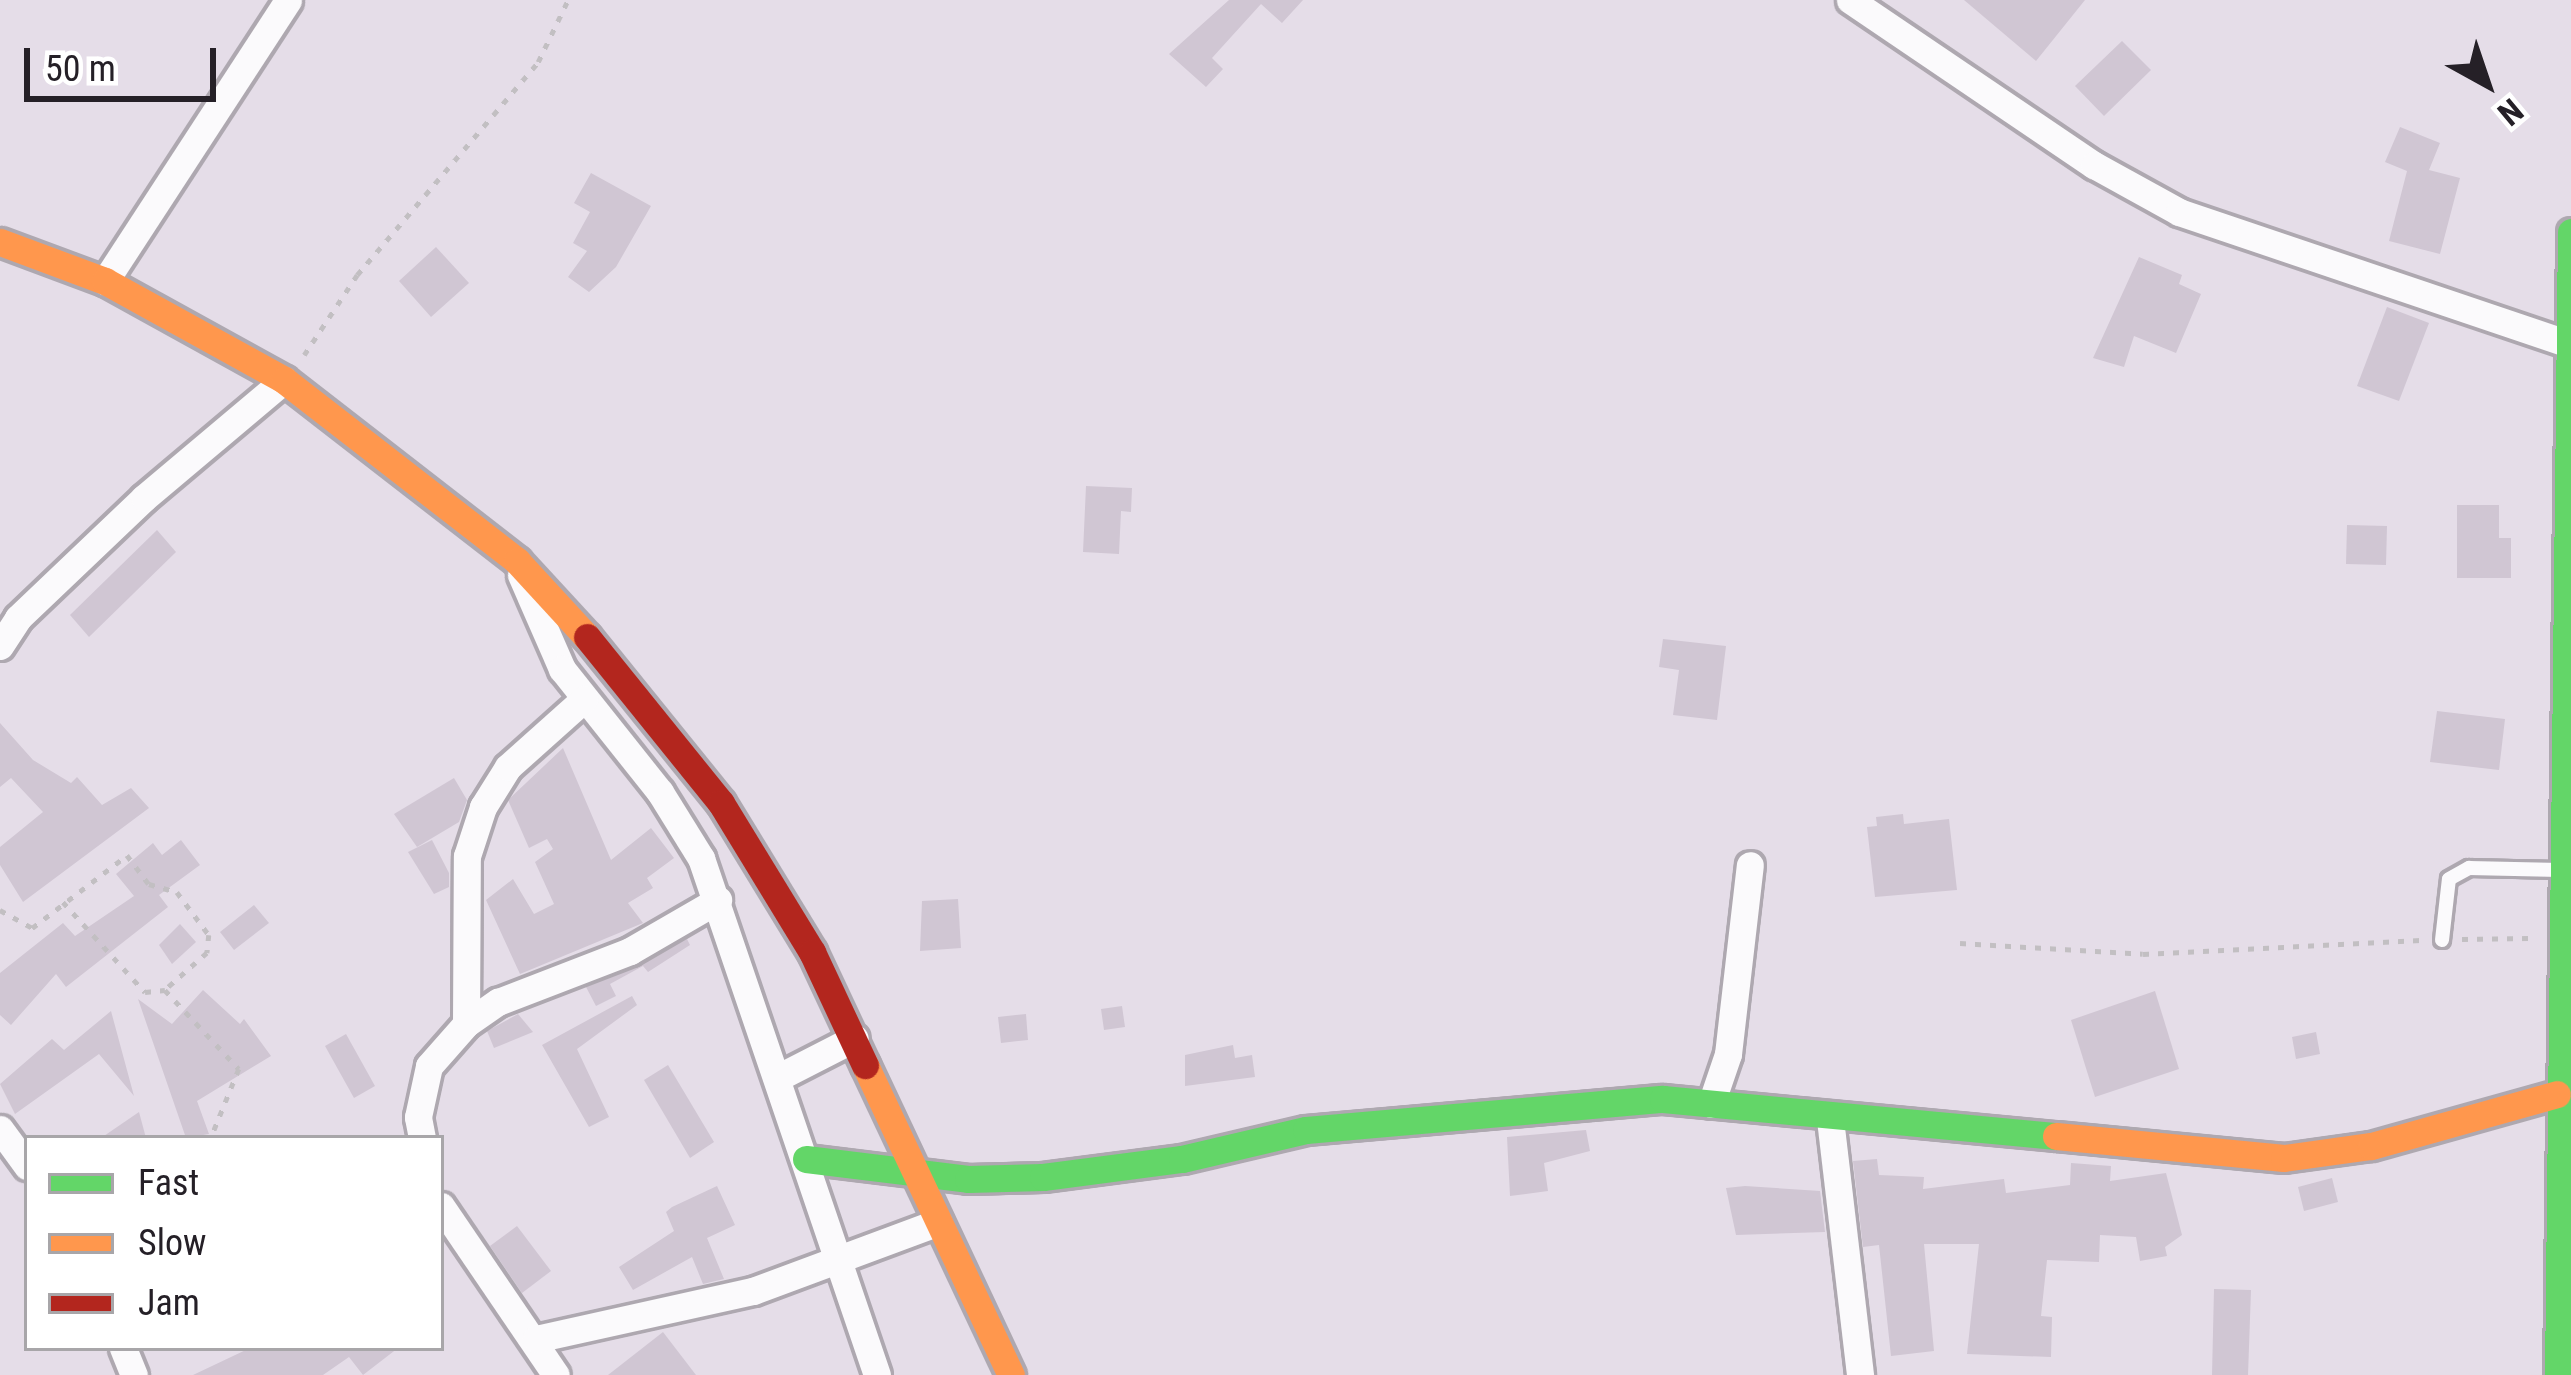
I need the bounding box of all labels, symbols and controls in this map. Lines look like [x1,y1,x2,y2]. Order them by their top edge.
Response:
scale bar [30,24,222,98]
north arrow [2427,24,2547,144]
text: 50 m [45,48,116,90]
text: N [2490,91,2531,133]
legend [24,1135,444,1351]
text: Fast [138,1162,199,1204]
text: Slow [138,1222,206,1264]
text: Jam [138,1282,200,1324]

